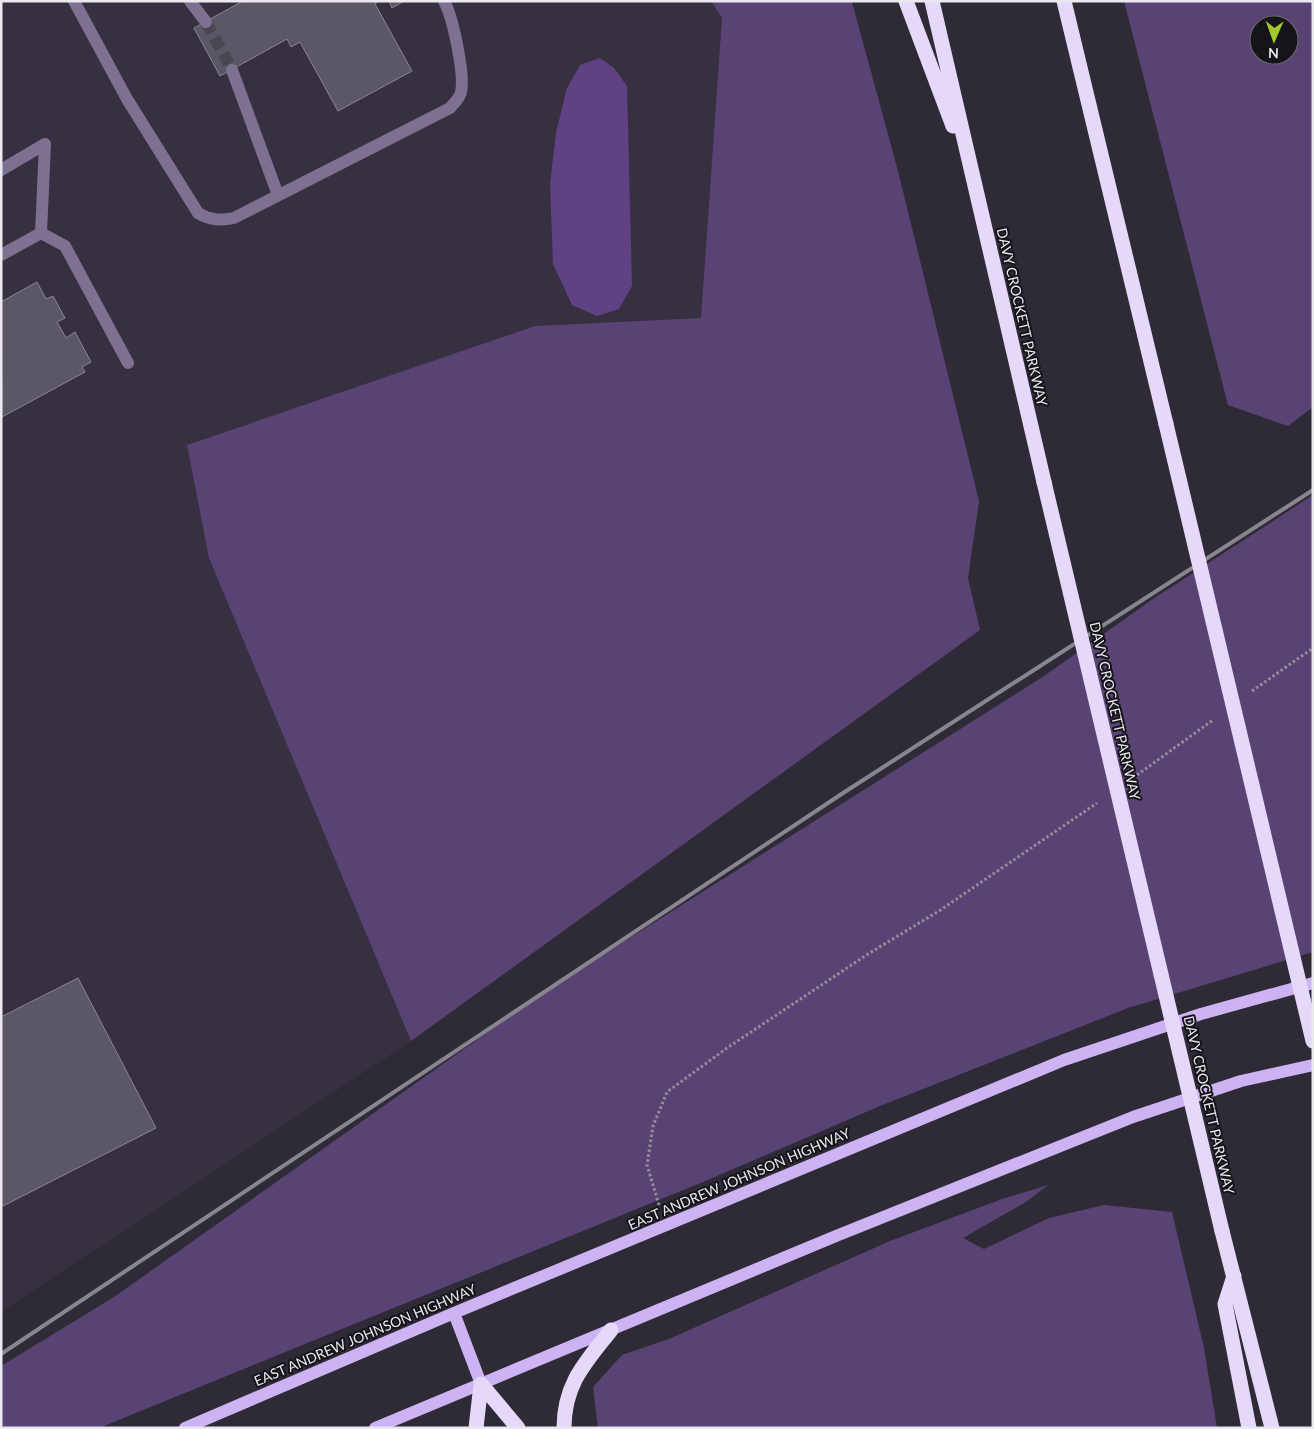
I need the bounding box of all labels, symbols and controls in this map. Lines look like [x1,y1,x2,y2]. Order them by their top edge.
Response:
north arrow [1249,15,1299,65]
text: N [1268,45,1279,62]
street label: DAVY CROCKETT PARKWAY [994,226,1051,408]
street label: DAVY CROCKETT PARKWAY [1087,620,1144,802]
street label: DAVY CROCKETT PARKWAY [1181,1014,1238,1196]
street label: EAST ANDREW JOHNSON HIGHWAY [625,1124,853,1233]
street label: EAST ANDREW JOHNSON HIGHWAY [251,1280,479,1389]

